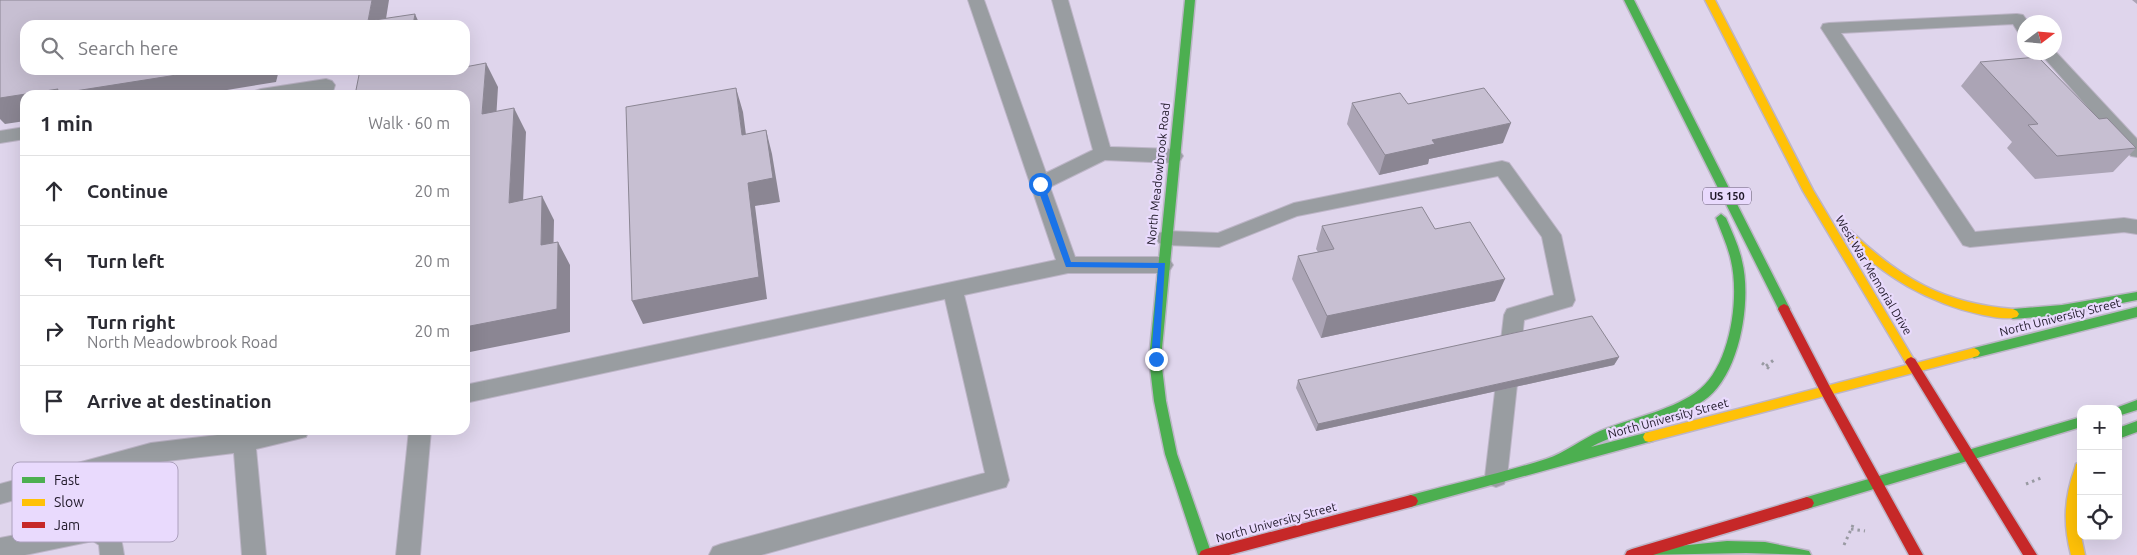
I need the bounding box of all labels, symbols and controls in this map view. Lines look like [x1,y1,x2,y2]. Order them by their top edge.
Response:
north arrow [2017,15,2062,60]
search box [20,20,470,75]
icon: search [38,34,66,62]
text: Search here [78,37,178,59]
street label: North Meadowbrook Road [1144,102,1172,246]
text: 1 min [40,111,93,135]
text: Walk · 60 m [368,114,450,132]
route start [1029,173,1052,196]
icon: ahead [40,177,68,205]
text: Continue [87,180,168,202]
text: 20 m [414,182,450,200]
road number: US 150 [1703,188,1751,205]
street label: West War Memorial Drive [1833,213,1915,337]
icon: left [40,247,68,275]
text: Turn left [87,250,165,272]
text: 20 m [414,252,450,270]
street label: North University Street [1998,296,2122,338]
text: Turn right [87,311,175,333]
icon: right [40,317,68,345]
text: 20 m [414,322,450,340]
text: North Meadowbrook Road [87,333,278,351]
route end [1145,348,1168,371]
icon: arrive [40,387,68,415]
text: Arrive at destination [87,390,272,412]
street label: North University Street [1606,396,1730,440]
map controls [2077,405,2122,540]
button: + [2077,405,2122,450]
button: − [2077,450,2122,495]
legend [12,462,178,542]
text: Fast [54,472,80,488]
text: Slow [54,494,84,510]
button: locate [2077,495,2122,540]
street label: North University Street [1214,500,1338,544]
text: Jam [54,517,80,533]

